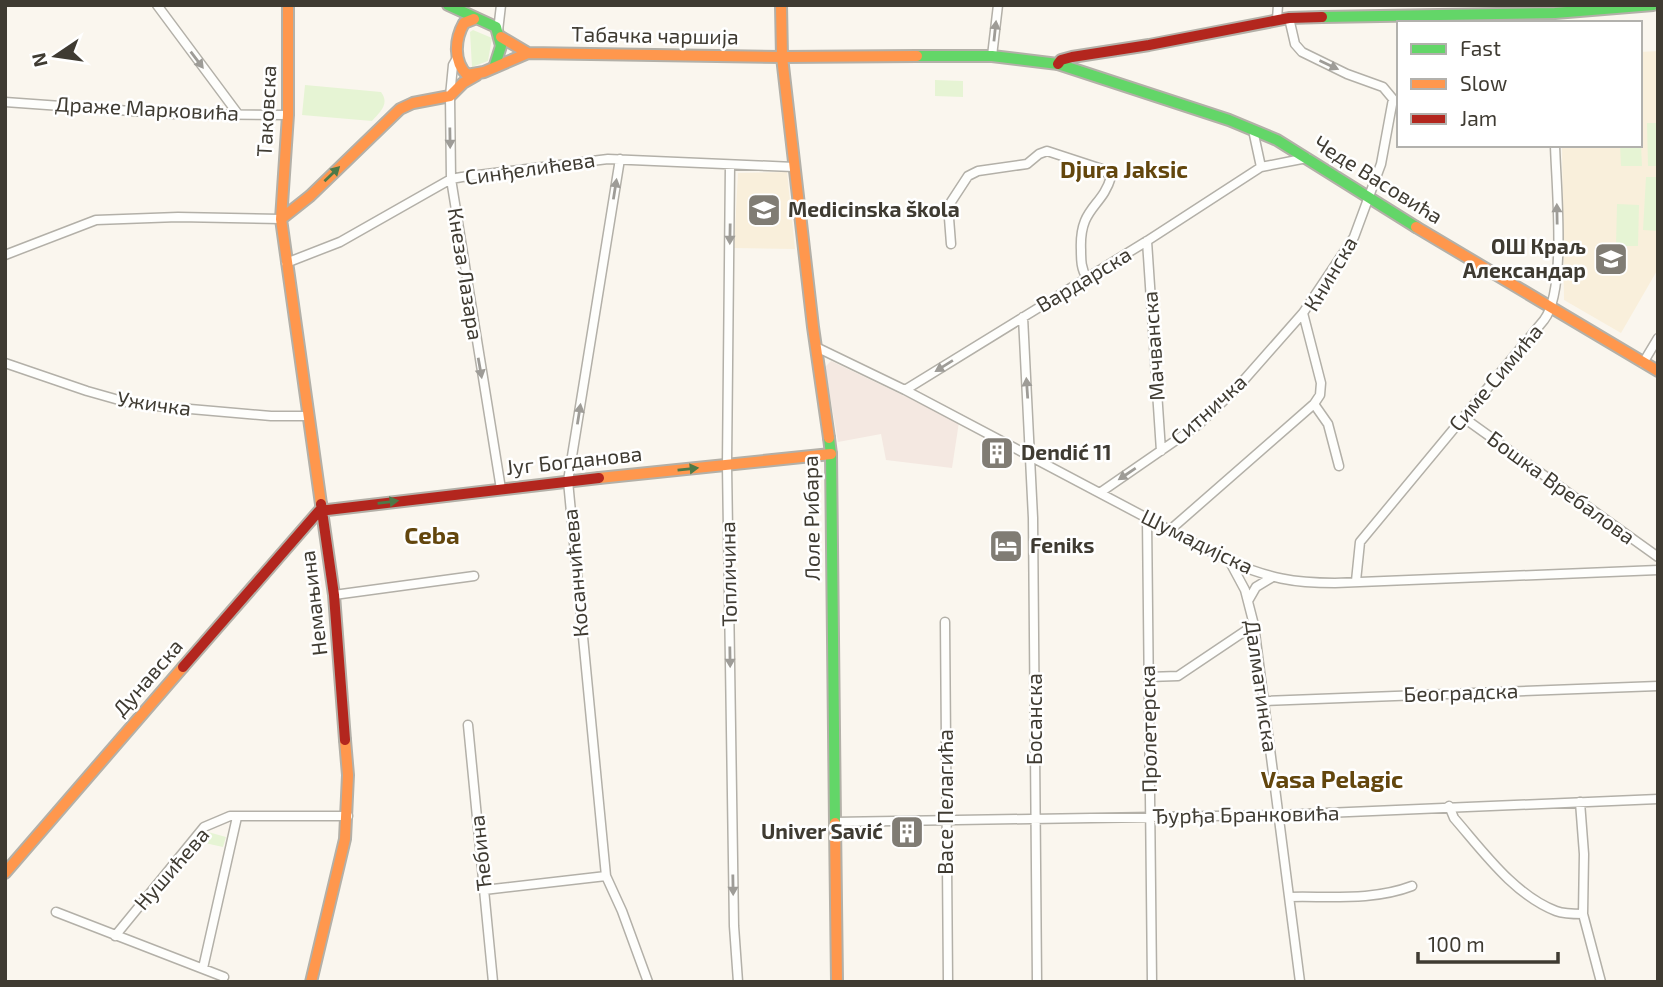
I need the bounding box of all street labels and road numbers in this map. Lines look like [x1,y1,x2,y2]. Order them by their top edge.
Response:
street label: Табачка чаршија [571,21,739,49]
street label: Таковска [251,64,280,157]
street label: Драже Марковића [54,90,240,125]
street label: Чеде Васовића [1310,129,1448,228]
street label: Синђелићева [463,146,597,190]
street label: Кнеза Лазара [444,206,489,342]
street label: Книнска [1298,231,1362,315]
street label: Вардарска [1031,241,1135,317]
street label: Мачванска [1136,290,1169,402]
street label: Симе Симића [1443,318,1547,436]
street label: Ситничка [1165,368,1251,449]
street label: Ужичка [116,385,193,420]
street label: Бошка Вребалова [1483,425,1641,549]
street label: Југ Богданова [505,440,643,480]
street label: Лоле Рибара [797,455,824,581]
street label: Шумадијска [1137,503,1258,579]
street label: Косанчићева [556,508,593,638]
street label: Топличина [714,521,741,627]
street label: Немањина [294,549,331,657]
street label: Далматинска [1241,618,1284,754]
street label: Дунавска [107,633,188,721]
street label: Пролетерска [1134,665,1161,793]
street label: Босанска [1021,673,1046,765]
street label: Београдска [1403,677,1519,706]
street label: Васе Пелагића [932,729,957,875]
street label: Ђурђа Бранковића [1152,799,1340,829]
street label: Ћебина [463,814,496,892]
street label: Нушићева [128,822,214,915]

